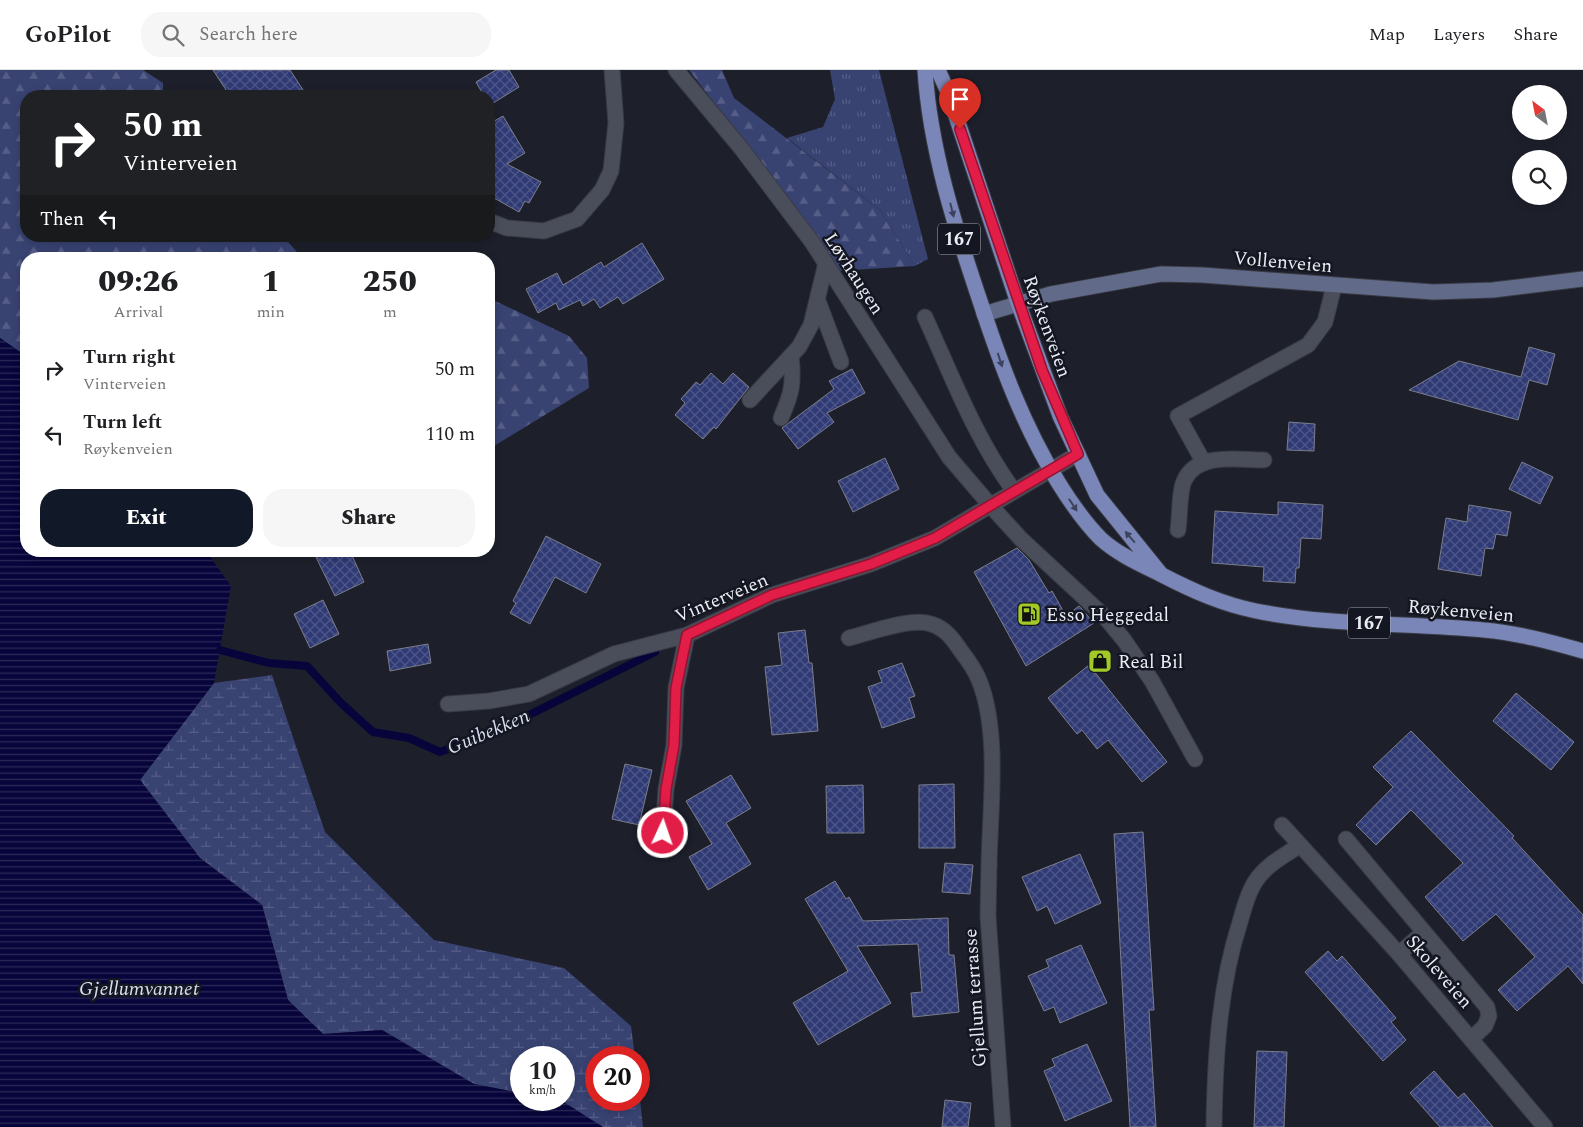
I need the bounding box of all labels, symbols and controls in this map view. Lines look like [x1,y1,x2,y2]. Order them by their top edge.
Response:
search box [141,12,491,57]
text: GoPilot [25,17,111,53]
text: Search here [199,20,298,49]
icon: search [159,21,187,49]
text: Map [1369,21,1405,48]
text: Layers [1433,21,1485,48]
text: Share [1513,21,1558,48]
pin [939,78,981,129]
icon: arrive [946,85,974,113]
north arrow [1512,85,1568,140]
map controls [1512,85,1567,205]
text: 50 m [123,99,203,152]
icon: right [40,110,105,175]
text: Vinterveien [123,147,238,180]
button: search [1512,150,1567,205]
one-way arrow [948,202,956,217]
text: Then [40,205,84,234]
icon: left [94,205,122,233]
road number: 167 [938,223,980,254]
street label: Løvhaugen [816,227,891,321]
street label: Vollenveien [1232,244,1334,281]
text: 09:26 [98,259,179,305]
text: 1 [262,259,280,305]
text: 250 [363,259,417,305]
street label: Røykenveien [1015,271,1078,382]
text: Arrival [113,300,163,324]
text: min [257,300,285,324]
text: m [383,300,397,324]
text: Turn right [83,343,176,372]
one-way arrow [996,353,1004,368]
text: 50 m [435,355,475,384]
icon: right [40,356,68,384]
text: Vinterveien [83,372,166,396]
text: Turn left [83,408,162,437]
text: 110 m [425,420,475,449]
icon: left [40,421,68,449]
text: Røykenveien [83,437,173,461]
button: Exit [40,489,253,547]
button: Share [263,489,475,547]
one-way arrow [1068,498,1077,512]
one-way arrow [1125,530,1136,543]
street label: Vinterveien [670,566,773,631]
street label: Røykenveien [1406,592,1515,631]
fuel station icon: Esso Heggedal [1016,601,1042,627]
place label: Esso Heggedal [1046,601,1169,630]
road number: 167 [1348,608,1390,638]
shop icon: Real Bil [1087,648,1113,674]
place label: Real Bil [1118,648,1183,677]
water label: Guibekken [442,701,535,763]
position arrow [636,806,688,858]
street label: Gjellum terrasse [956,928,995,1068]
street label: Skoleveien [1398,929,1479,1015]
water label: Gjellumvannet [79,974,200,1004]
speed limit sign: 20 [585,1046,650,1111]
text: 10 [528,1053,557,1091]
text: km/h [529,1081,556,1100]

